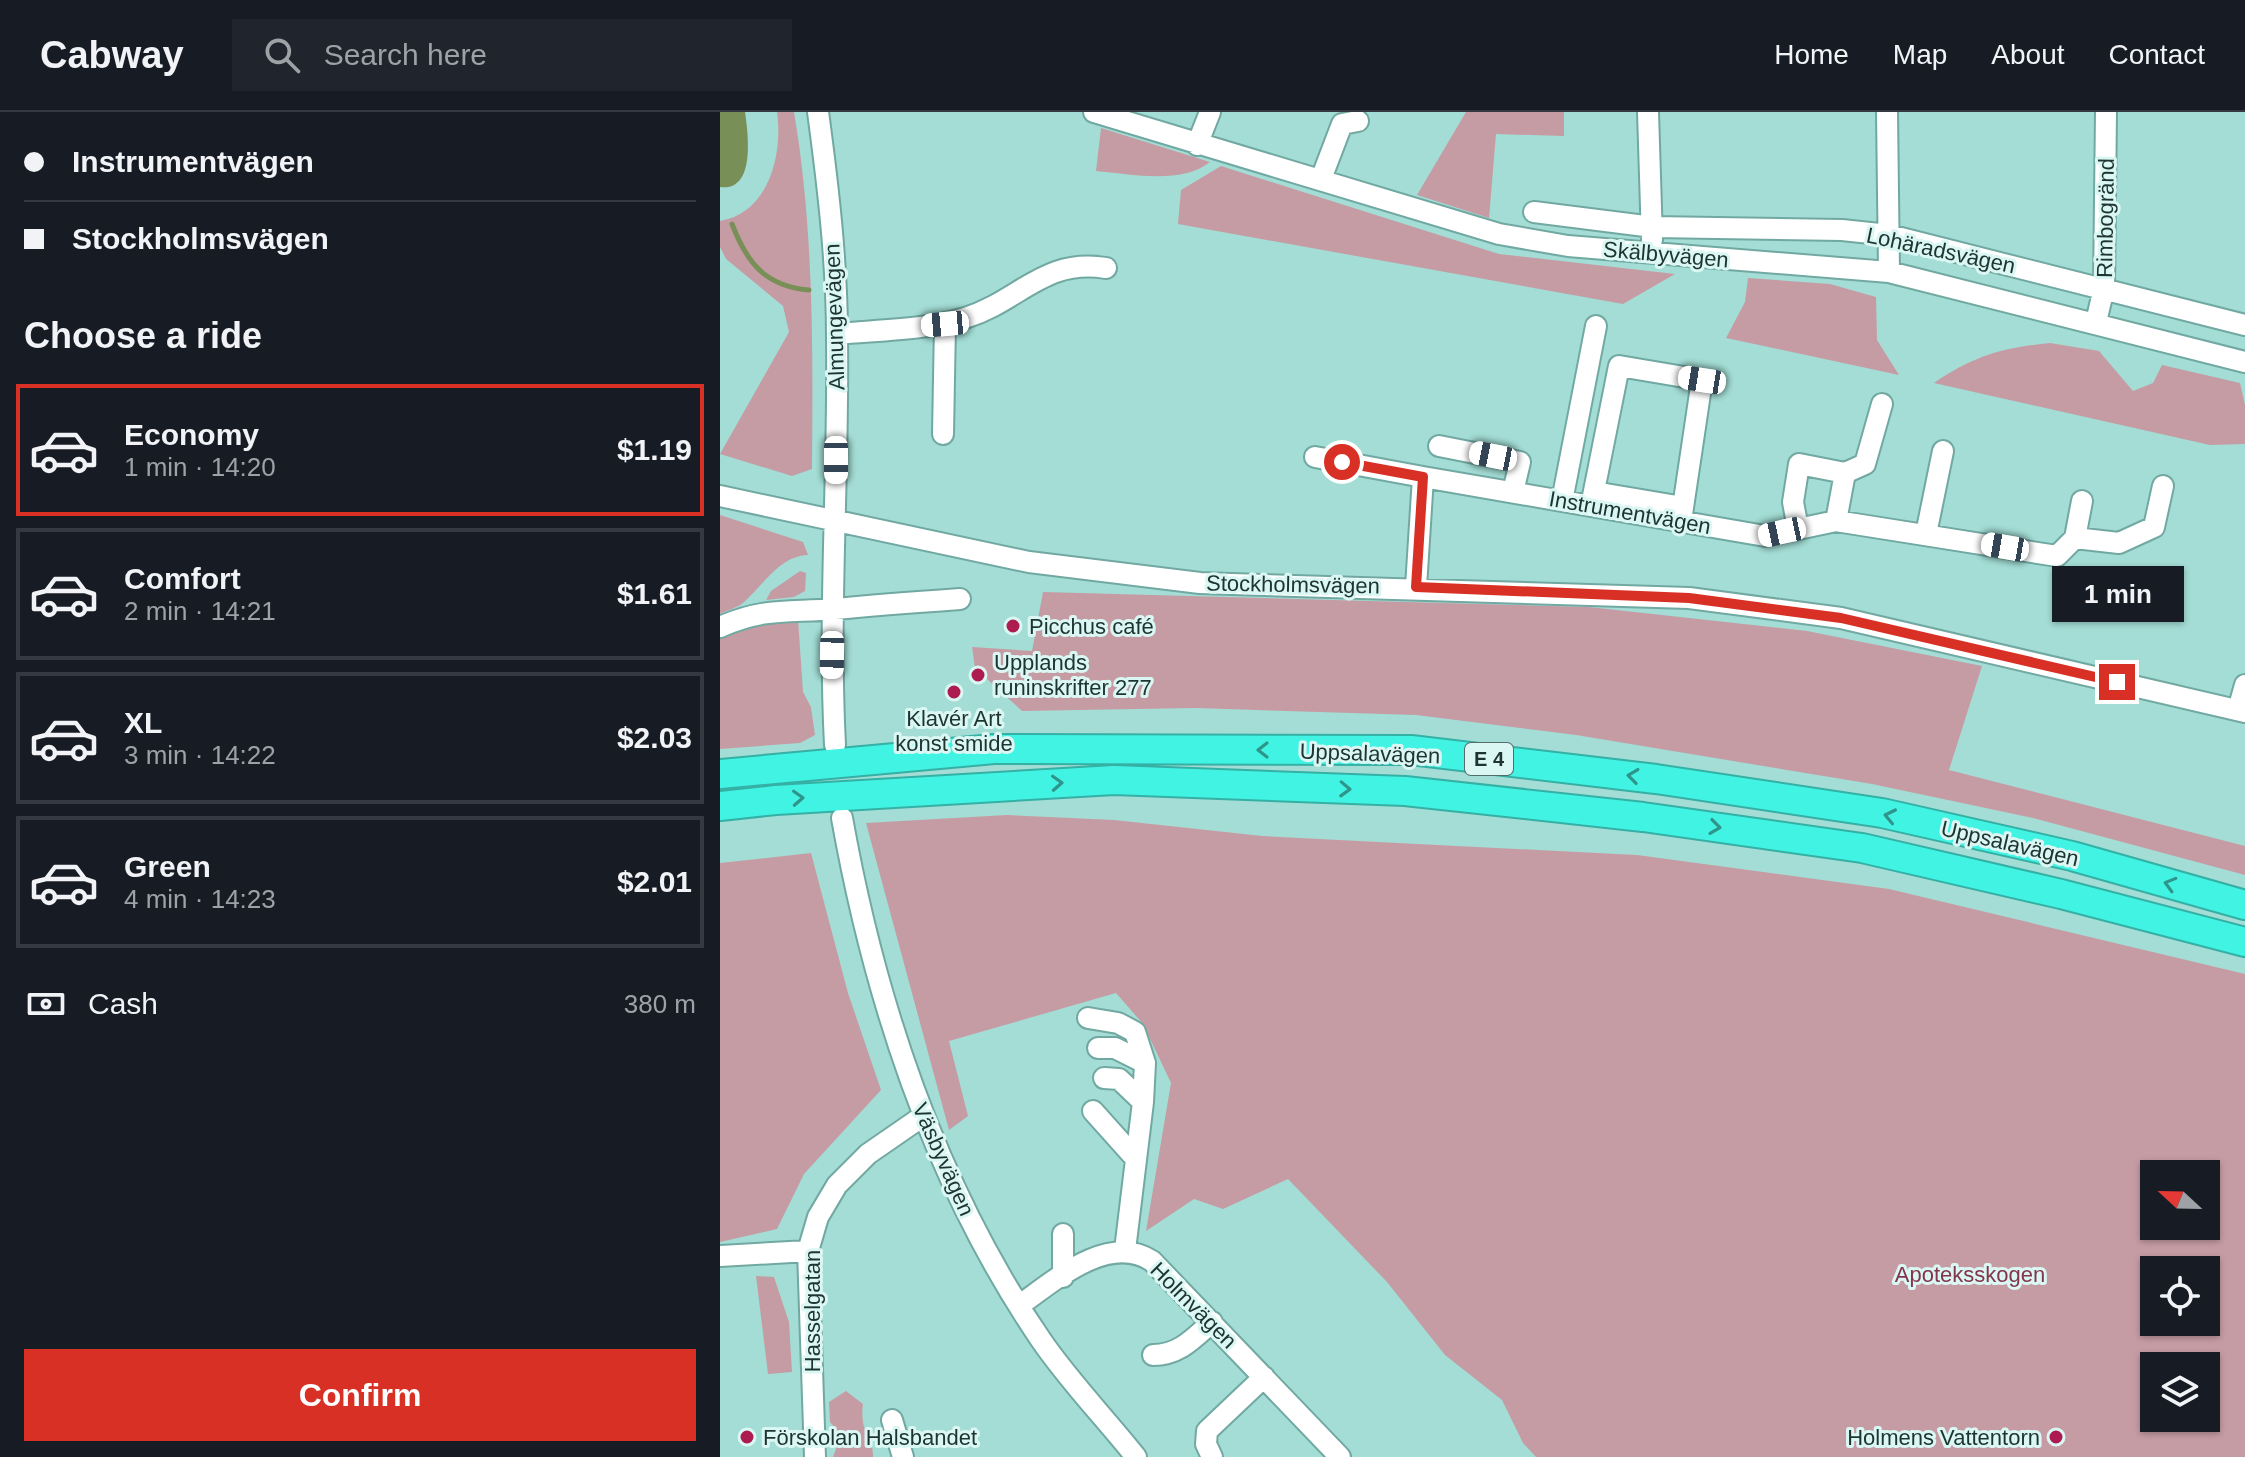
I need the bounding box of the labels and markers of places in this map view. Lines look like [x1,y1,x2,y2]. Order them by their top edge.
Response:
place label: Picchus café [1029,614,1154,639]
marker: Picchus café [1004,617,1022,635]
place label: Upplands runinskrifter 277 [994,650,1152,700]
marker: Upplands runinskrifter 277 [969,666,987,684]
marker: Klavér Art konst smide [945,683,963,701]
place label: Klavér Art konst smide [895,706,1013,756]
place label: Förskolan Halsbandet [763,1425,977,1450]
place label: Holmens Vattentorn [1847,1425,2040,1450]
marker: Förskolan Halsbandet [738,1428,756,1446]
marker: Holmens Vattentorn [2047,1428,2065,1446]

